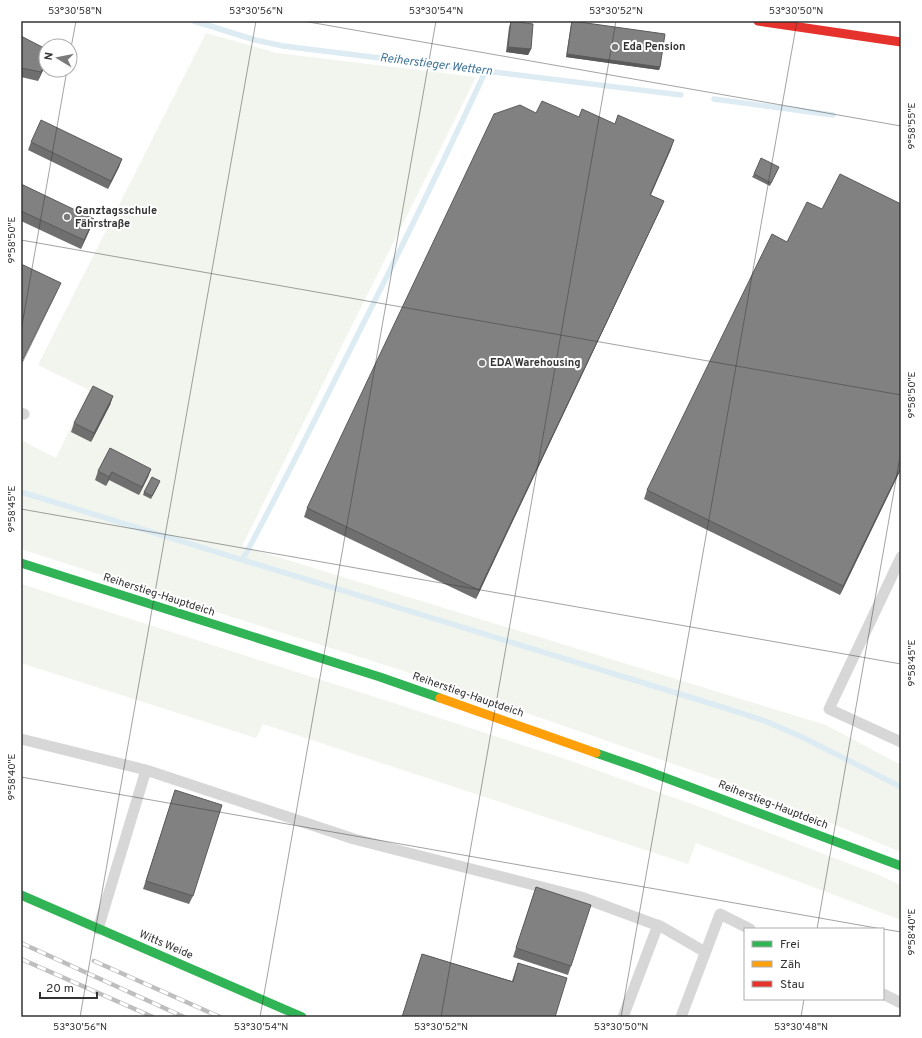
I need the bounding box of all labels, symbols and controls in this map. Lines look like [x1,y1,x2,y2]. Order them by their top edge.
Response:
text: 53°30'58"N [48,5,102,18]
text: 53°30'56"N [229,5,283,18]
text: 53°30'54"N [409,5,463,18]
text: 53°30'52"N [589,5,643,18]
text: 53°30'50"N [769,5,823,18]
north arrow [38,38,78,78]
place label: Eda Pension [623,40,685,54]
marker: Eda Pension [610,42,620,52]
water label: Reiherstieger Wettern [379,50,493,80]
text: N [42,51,57,62]
text: 9°58'55"E [906,103,919,149]
place label: Ganztagsschule Fährstraße [75,204,157,231]
marker: Ganztagsschule Fährstraße [62,212,72,222]
text: 9°58'50"E [6,216,19,264]
place label: EDA Warehousing [490,356,581,370]
marker: EDA Warehousing [477,358,487,368]
text: 9°58'50"E [906,371,919,419]
text: 9°58'45"E [6,486,19,532]
street label: Reiherstieg-Hauptdeich [101,570,217,620]
text: 9°58'45"E [906,640,919,686]
street label: Reiherstieg-Hauptdeich [410,669,526,721]
text: 9°58'40"E [6,753,19,801]
street label: Reiherstieg-Hauptdeich [716,778,830,832]
text: 9°58'40"E [906,908,919,956]
street label: Witts Weide [137,927,195,963]
legend [744,928,884,1000]
text: Frei [780,937,800,953]
text: Zäh [780,957,801,973]
scale bar [40,974,97,1000]
text: Stau [780,977,805,993]
text: 20 m [46,981,74,997]
text: 53°30'56"N [53,1021,107,1034]
text: 53°30'54"N [234,1021,288,1034]
text: 53°30'52"N [414,1021,468,1034]
text: 53°30'50"N [594,1021,648,1034]
text: 53°30'48"N [774,1021,828,1034]

